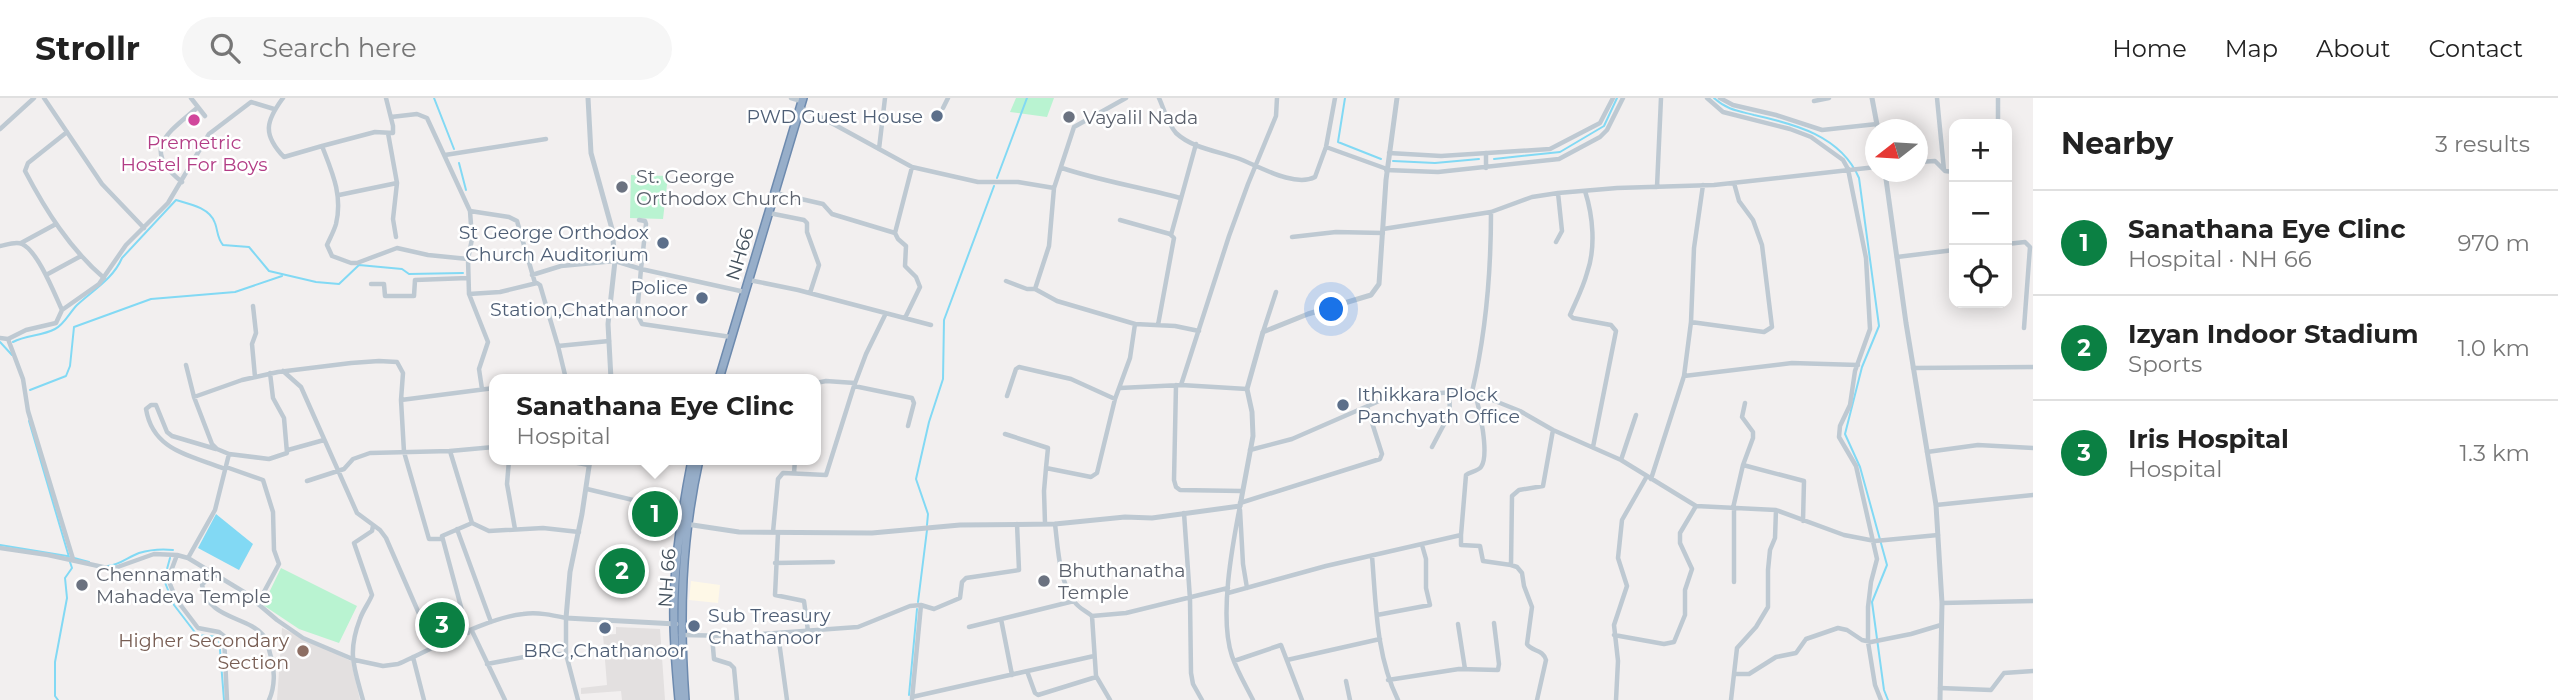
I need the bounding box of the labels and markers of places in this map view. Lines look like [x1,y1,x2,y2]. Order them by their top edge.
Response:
place label: PWD Guest House [746,105,923,128]
place label: Vayalil Nada [1083,106,1198,129]
marker: PWD Guest House [929,108,945,124]
marker: Vayalil Nada [1061,109,1077,125]
marker: Premetric Hostel For Boys [186,112,202,128]
place label: Premetric Hostel For Boys [120,131,268,176]
place label: St. George Orthodox Church [636,165,802,210]
marker: St. George Orthodox Church [614,179,630,195]
place label: St George Orthodox Church Auditorium [459,221,649,266]
marker: St George Orthodox Church Auditorium [655,235,671,251]
place label: Police Station,Chathannoor [490,276,688,321]
marker: Police Station,Chathannoor [694,290,710,306]
place label: Ithikkara Plock Panchyath Office [1357,383,1520,428]
marker: Ithikkara Plock Panchyath Office [1335,397,1351,413]
pin: 1 [632,488,678,540]
pin: 2 [599,545,645,597]
place label: Bhuthanatha Temple [1058,559,1186,604]
place label: Chennamath Mahadeva Temple [96,563,271,608]
marker: Bhuthanatha Temple [1036,573,1052,589]
marker: Chennamath Mahadeva Temple [74,577,90,593]
pin: 3 [419,599,465,651]
place label: Sub Treasury Chathanoor [708,604,831,649]
marker: Sub Treasury Chathanoor [686,618,702,634]
marker: BRC ,Chathanoor [597,620,613,636]
place label: Higher Secondary Section [118,629,290,674]
place label: BRC ,Chathanoor [523,639,687,662]
marker: Higher Secondary Section [295,643,311,659]

